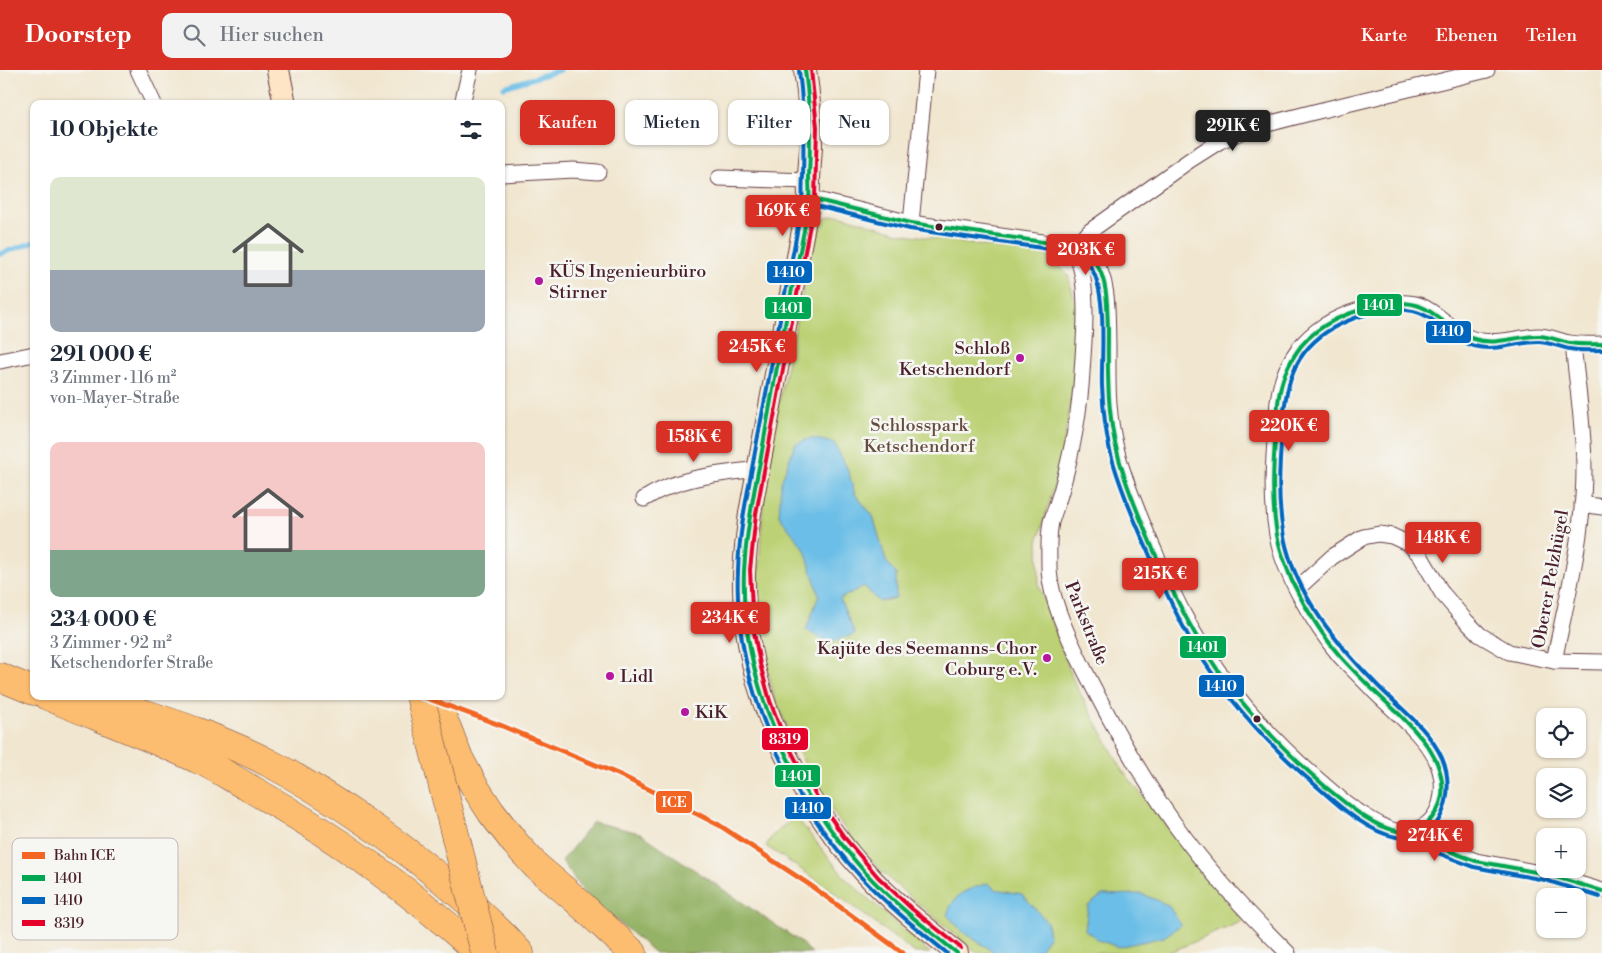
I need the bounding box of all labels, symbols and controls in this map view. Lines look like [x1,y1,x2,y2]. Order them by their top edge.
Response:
search box [162,13,512,58]
text: Doorstep [25,20,132,50]
icon: search [180,21,208,49]
text: Hier suchen [220,23,324,47]
text: Karte [1361,24,1407,47]
text: Ebenen [1435,24,1498,47]
text: Teilen [1526,24,1577,47]
chip: Kaufen [520,100,615,145]
chip: Mieten [625,100,718,145]
chip: Filter [728,100,810,145]
chip: Neu [820,100,889,145]
pin: 291K € [1192,109,1274,152]
icon: filters [457,116,485,144]
text: 291K € [1206,116,1260,136]
text: 10 Objekte [50,117,158,143]
pin: 169K € [742,194,824,237]
text: 169K € [756,201,810,221]
icon: home [223,210,313,300]
unlabelled marker [934,222,944,232]
pin: 203K € [1045,234,1127,276]
text: 203K € [1057,240,1115,260]
place label: KÜS Ingenieurbüro Stirner [549,260,706,304]
line badge: 1410 [766,260,813,284]
text: 1410 [773,264,805,282]
marker: KÜS Ingenieurbüro Stirner [533,275,545,287]
line badge: 1401 [1356,293,1403,317]
line badge: 1401 [764,296,812,320]
text: 1401 [1363,297,1395,315]
text: 1401 [772,300,804,318]
line badge: 1410 [1425,320,1472,344]
text: 1410 [1432,323,1464,341]
pin: 245K € [716,330,798,373]
text: 245K € [729,337,785,357]
place label: Schloß Ketschendorf [899,337,1011,381]
text: 291 000 € [50,342,152,368]
marker: Schloß Ketschendorf [1014,352,1026,364]
text: 3 Zimmer · 116 m² [50,368,176,388]
text: von-Mayer-Straße [50,388,180,408]
pin: 220K € [1248,410,1330,452]
park label: Schlosspark Ketschendorf [864,414,976,458]
text: 220K € [1260,416,1318,436]
pin: 158K € [653,420,735,463]
text: 158K € [667,427,721,447]
icon: home [223,475,313,565]
street label: Oberer Pelzhügel [1527,507,1574,650]
pin: 148K € [1402,522,1484,564]
text: 148K € [1416,528,1470,548]
pin: 215K € [1119,558,1201,600]
text: 215K € [1133,564,1187,584]
street label: Parkstraße [1059,578,1114,669]
pin: 234K € [689,602,771,644]
text: 234 000 € [50,607,156,633]
text: 234K € [702,608,758,628]
text: 3 Zimmer · 92 m² [50,633,172,653]
line badge: 1401 [1179,635,1227,659]
place label: Kajüte des Seemanns-Chor Coburg e.V. [817,637,1037,681]
text: 1401 [1187,639,1219,657]
marker: Kajüte des Seemanns-Chor Coburg e.V. [1041,652,1053,664]
text: Ketschendorfer Straße [50,653,213,673]
place label: Lidl [620,665,654,688]
marker: Lidl [604,670,616,682]
line badge: 1410 [1198,674,1245,698]
text: 1410 [1205,678,1237,696]
place label: KiK [695,701,729,724]
marker: KiK [679,706,691,718]
map controls [1536,708,1586,938]
button: locate [1536,708,1586,758]
unlabelled marker [1252,714,1262,724]
line badge: 8319 [761,727,809,751]
text: 8319 [769,731,801,749]
line badge: 1401 [774,764,821,788]
text: 1401 [781,768,813,786]
button: layers [1536,768,1586,818]
line badge: ICE [655,790,693,814]
text: ICE [661,794,687,812]
line badge: 1410 [784,796,832,820]
text: 1410 [792,800,824,818]
pin: 274K € [1394,820,1476,862]
text: 274K € [1408,826,1462,846]
button: + [1536,828,1586,878]
legend [12,838,178,940]
text: Bahn ICE [53,847,115,865]
text: 1401 [54,870,83,888]
button: − [1536,888,1586,938]
text: 1410 [54,892,83,910]
text: 8319 [54,915,84,933]

